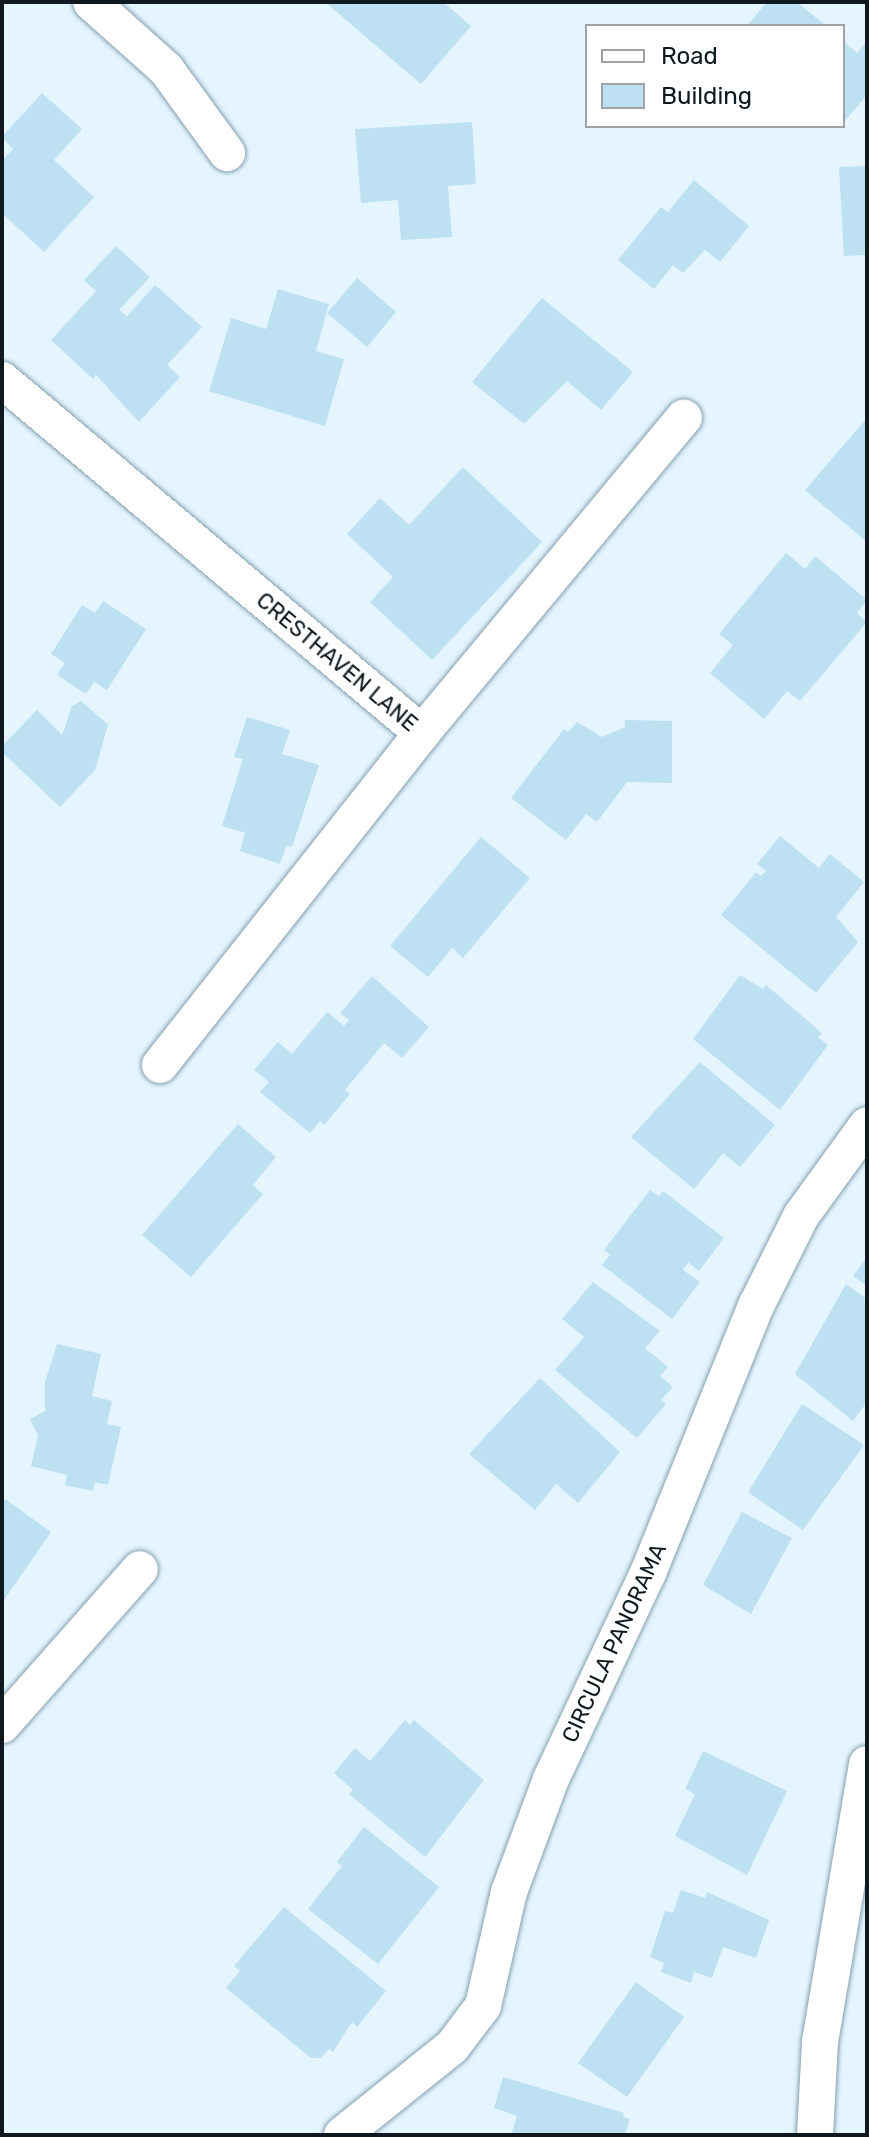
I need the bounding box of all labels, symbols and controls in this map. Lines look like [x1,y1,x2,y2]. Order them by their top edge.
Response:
legend [585,24,845,128]
text: Road [661,42,718,70]
text: Building [661,82,752,110]
street label: CRESTHAVEN LANE [251,587,423,737]
street label: CIRCULA PANORAMA [556,1539,672,1747]

